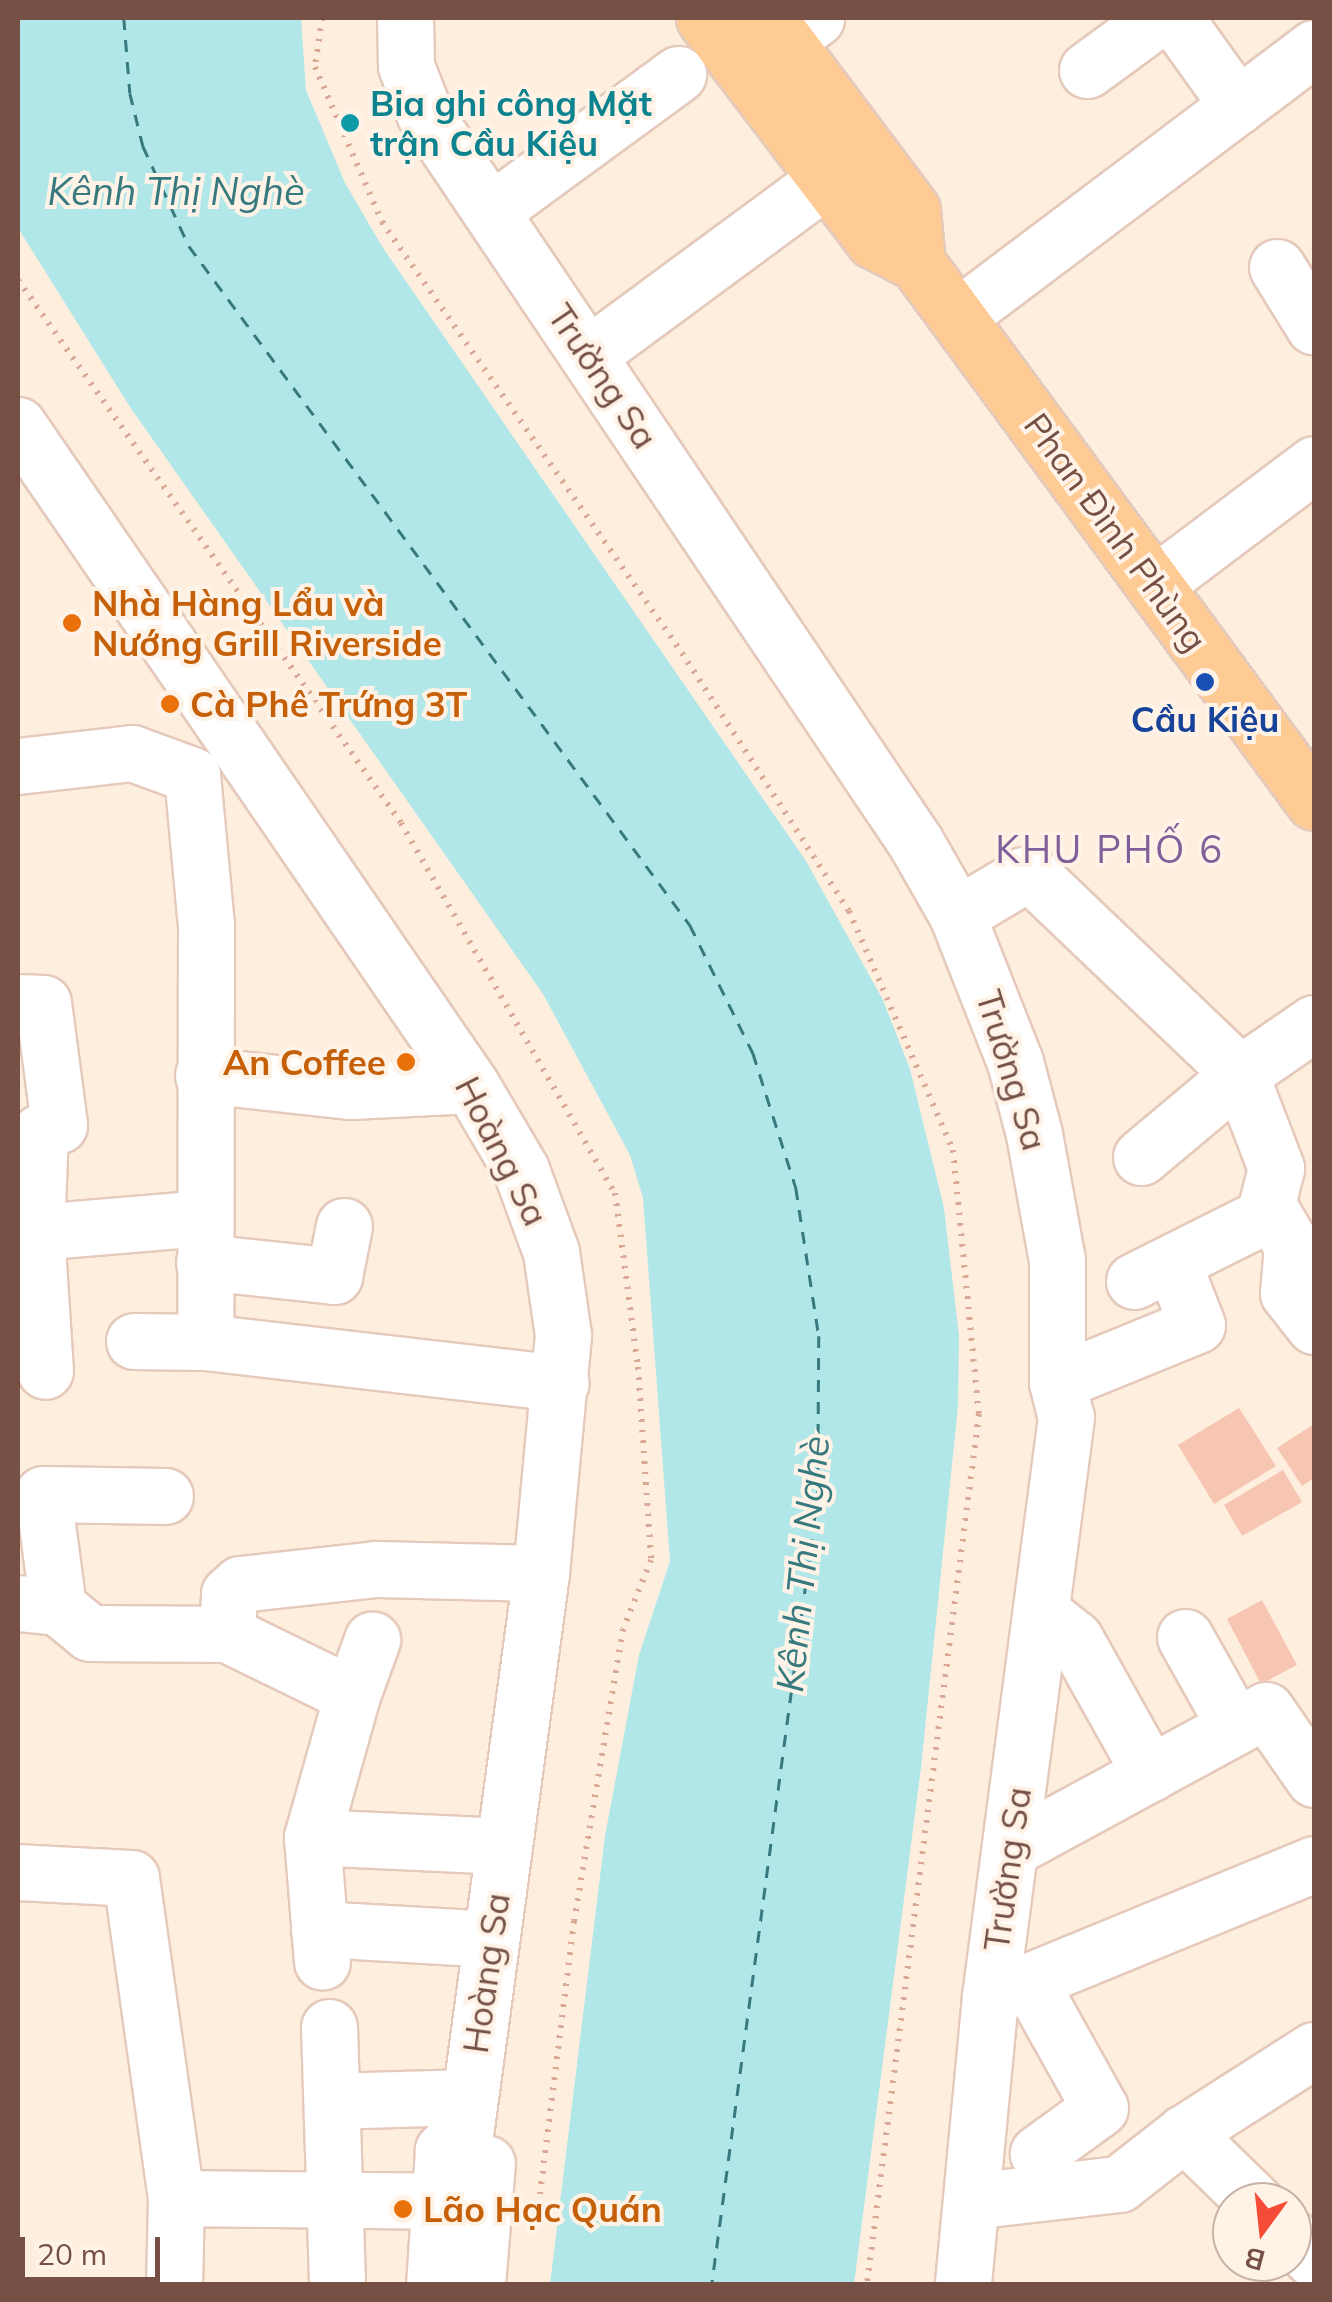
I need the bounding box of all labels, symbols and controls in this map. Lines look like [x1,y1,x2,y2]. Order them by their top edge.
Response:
place label: Bia ghi công Mặt trận Cầu Kiệu [370,82,652,164]
marker: Bia ghi công Mặt trận Cầu Kiệu [339,112,361,134]
water label: Kênh Thị Nghè [47,169,305,215]
street label: Trường Sa [539,296,667,456]
street label: Phan Đình Phùng [1016,405,1216,659]
place label: Nhà Hàng Lẩu và Nướng Grill Riverside [92,582,442,664]
marker: Nhà Hàng Lẩu và Nướng Grill Riverside [61,612,83,634]
marker: Cầu Kiệu [1194,671,1216,693]
place label: Cà Phê Trứng 3T [190,683,467,725]
marker: Cà Phê Trứng 3T [159,693,181,715]
place label: Cầu Kiệu [1131,698,1279,740]
district label: KHU PHỐ 6 [995,827,1225,873]
street label: Trường Sa [968,985,1056,1155]
place label: An Coffee [223,1041,386,1083]
marker: An Coffee [395,1051,417,1073]
street label: Hoàng Sa [447,1070,557,1232]
water label: Kênh Thị Nghè [767,1434,839,1694]
street label: Trường Sa [975,1784,1039,1954]
street label: Hoàng Sa [454,1890,518,2056]
north arrow [1212,2182,1312,2282]
place label: Lão Hạc Quán [423,2188,662,2230]
marker: Lão Hạc Quán [392,2198,414,2220]
scale bar [25,2217,165,2279]
text: 20 m [37,2235,107,2273]
text: B [1241,2240,1268,2279]

